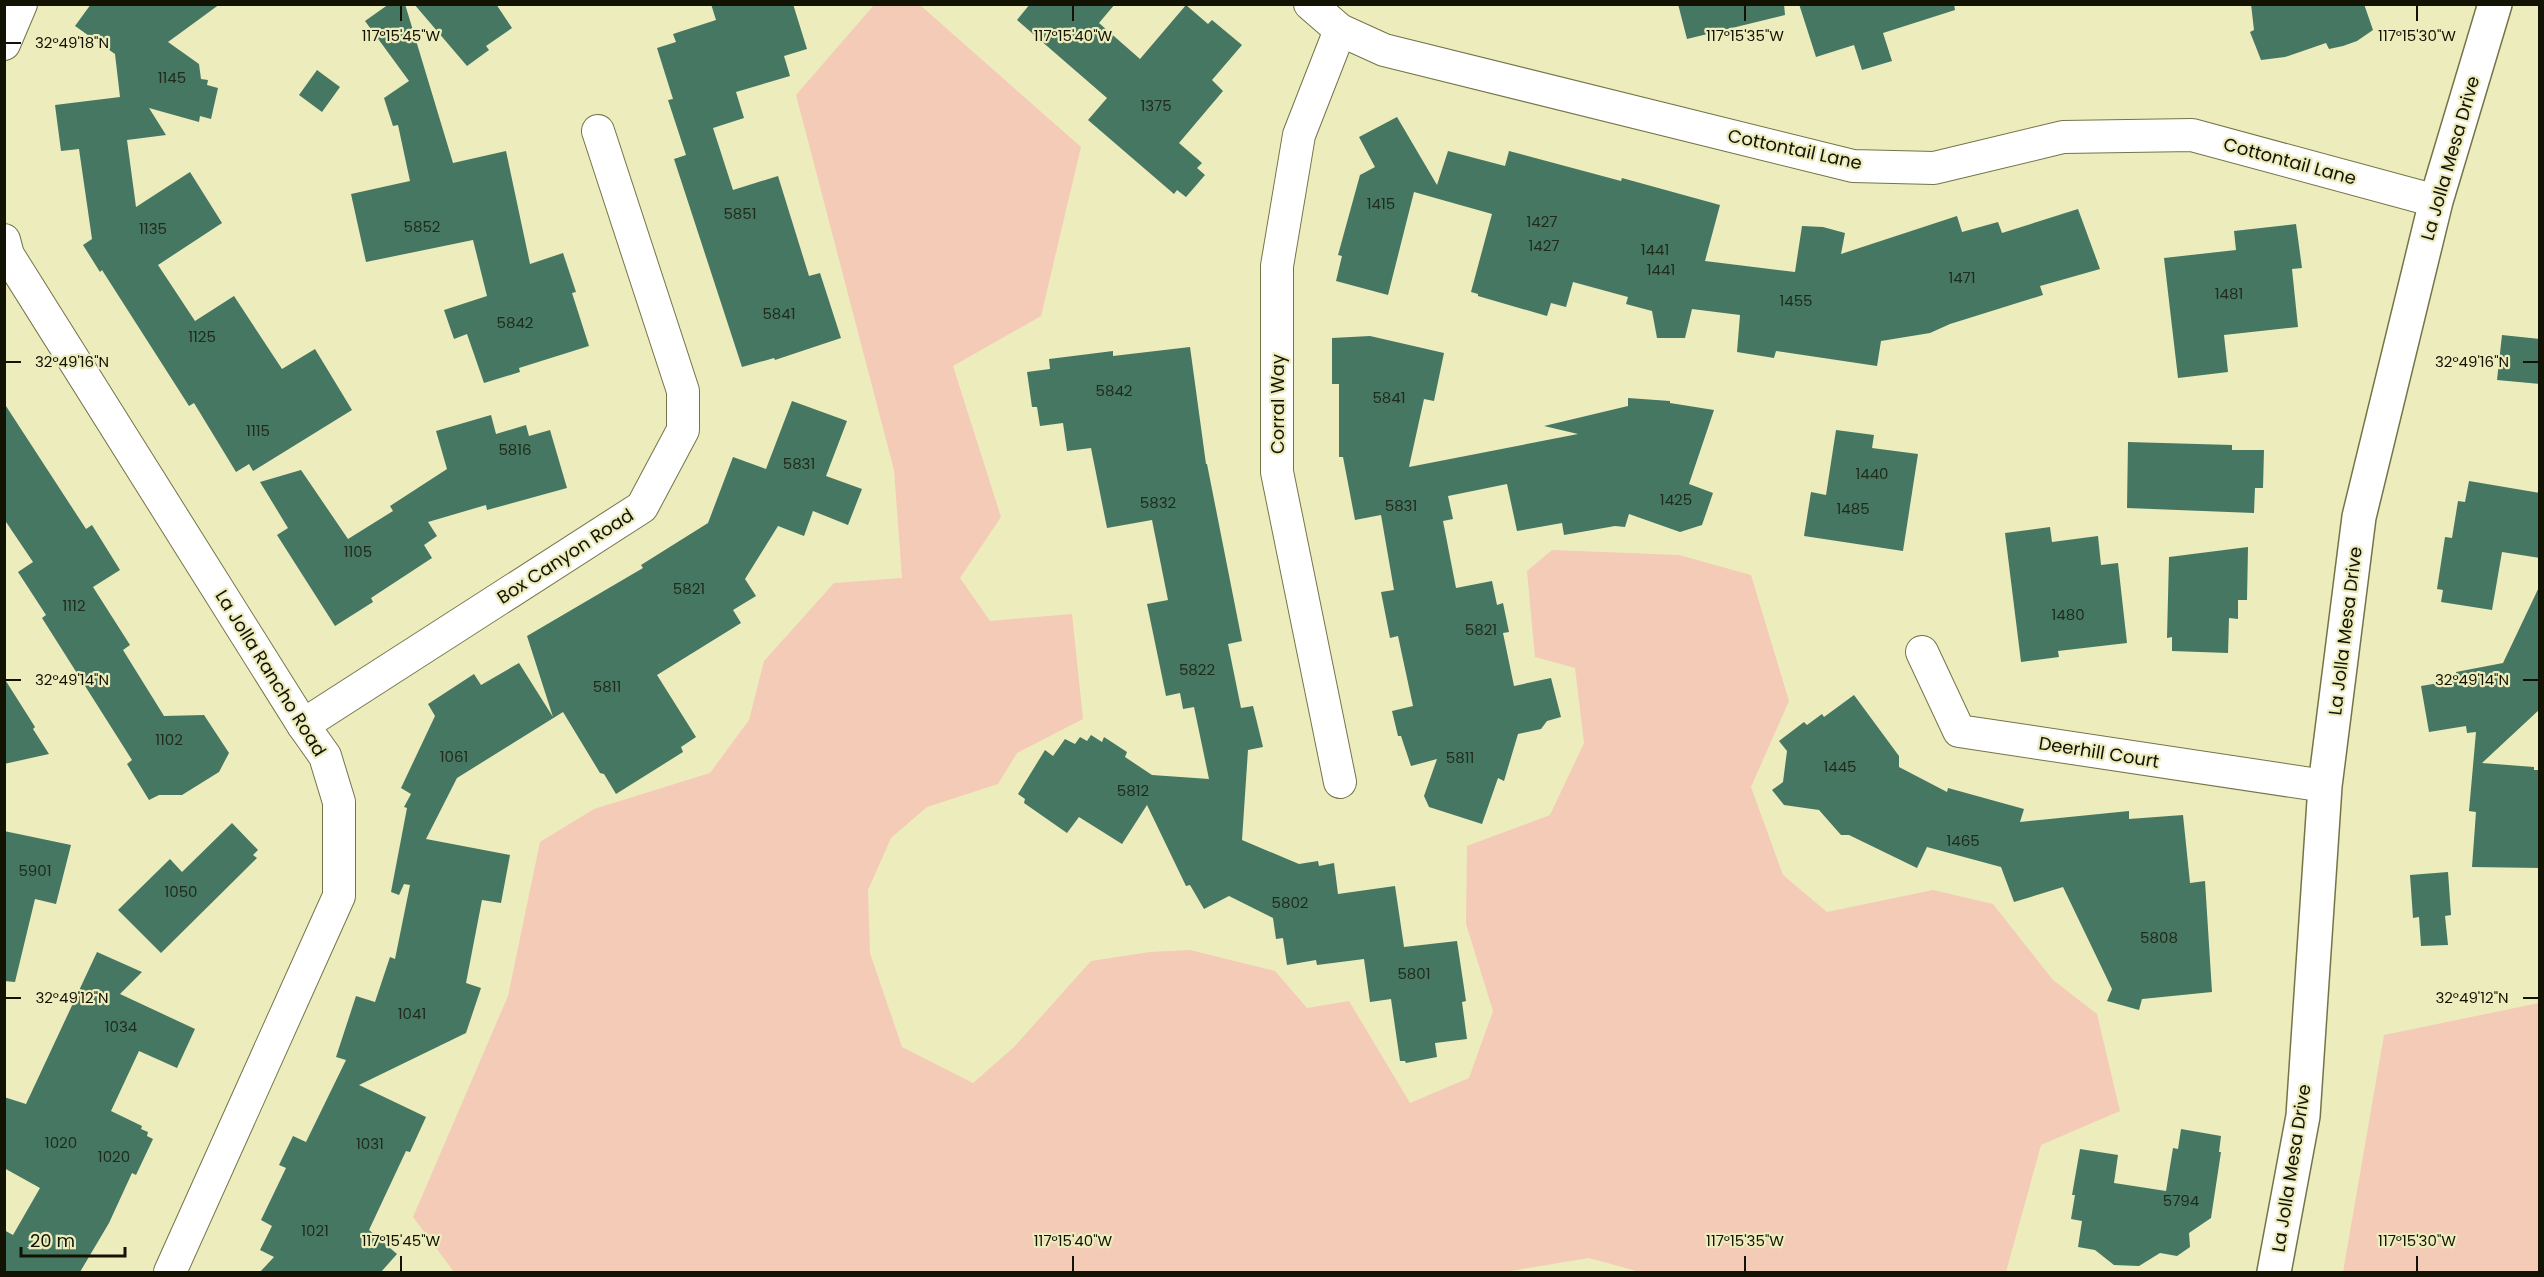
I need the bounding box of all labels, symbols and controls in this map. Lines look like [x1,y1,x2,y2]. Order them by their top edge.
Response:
text: 117°15'45"W [362,25,441,46]
text: 117°15'40"W [1034,25,1113,46]
text: 117°15'35"W [1706,25,1784,46]
text: 117°15'30"W [2378,25,2456,46]
text: 32°49'18"N [35,32,109,53]
house number: 1145 [158,67,186,88]
street label: La Jolla Mesa Drive [2415,73,2485,243]
house number: 1375 [1140,95,1172,116]
street label: Cottontail Lane [1726,123,1864,175]
street label: Cottontail Lane [2221,131,2359,191]
house number: 1415 [1367,193,1395,214]
house number: 5851 [723,203,757,224]
house number: 1427 [1526,211,1558,232]
house number: 5852 [404,216,440,237]
house number: 1135 [139,218,167,239]
house number: 1427 [1528,235,1560,256]
house number: 1441 [1641,239,1669,260]
house number: 1441 [1647,259,1675,280]
house number: 1471 [1948,267,1976,288]
house number: 1481 [2215,283,2243,304]
house number: 1455 [1779,290,1813,311]
house number: 5841 [762,303,796,324]
house number: 5842 [497,312,533,333]
house number: 1125 [188,326,216,347]
text: 32°49'16"N [35,351,109,372]
text: 32°49'16"N [2435,351,2509,372]
street label: Corral Way [1265,354,1290,454]
house number: 5842 [1096,380,1132,401]
house number: 5841 [1372,387,1406,408]
house number: 1115 [246,420,270,441]
house number: 5816 [498,439,532,460]
house number: 5831 [783,453,815,474]
house number: 1440 [1855,463,1889,484]
house number: 1425 [1660,489,1692,510]
house number: 5832 [1140,492,1176,513]
house number: 5831 [1385,495,1417,516]
house number: 1485 [1836,498,1870,519]
street label: Box Canyon Road [492,502,638,610]
house number: 1105 [344,541,372,562]
street label: La Jolla Mesa Drive [2322,545,2368,717]
house number: 5821 [673,578,705,599]
street label: La Jolla Rancho Road [210,585,332,761]
house number: 1112 [62,595,86,616]
house number: 1480 [2051,604,2085,625]
house number: 5821 [1465,619,1497,640]
house number: 5822 [1179,659,1215,680]
text: 32°49'14"N [35,669,109,690]
text: 32°49'14"N [2435,669,2509,690]
house number: 5811 [593,676,621,697]
house number: 1102 [155,729,183,750]
street label: Deerhill Court [2037,730,2161,774]
house number: 1061 [440,746,468,767]
house number: 5811 [1446,747,1474,768]
house number: 1445 [1823,756,1857,777]
house number: 5812 [1117,780,1149,801]
house number: 1465 [1946,830,1980,851]
house number: 5901 [18,860,52,881]
house number: 1050 [164,881,198,902]
house number: 5802 [1272,892,1308,913]
house number: 5808 [2140,927,2178,948]
house number: 5801 [1397,963,1431,984]
text: 32°49'12"N [35,987,109,1008]
text: 32°49'12"N [2435,987,2509,1008]
house number: 1041 [398,1003,426,1024]
house number: 1034 [105,1016,137,1037]
street label: La Jolla Mesa Drive [2265,1082,2317,1254]
house number: 1020 [45,1132,77,1153]
house number: 1031 [356,1133,384,1154]
house number: 1020 [98,1146,130,1167]
house number: 5794 [2163,1190,2199,1211]
scale bar [21,1220,124,1258]
house number: 1021 [301,1220,329,1241]
text: 20 m [30,1228,75,1253]
text: 117°15'45"W [362,1230,441,1251]
text: 117°15'40"W [1034,1230,1113,1251]
text: 117°15'35"W [1706,1230,1784,1251]
text: 117°15'30"W [2378,1230,2456,1251]

